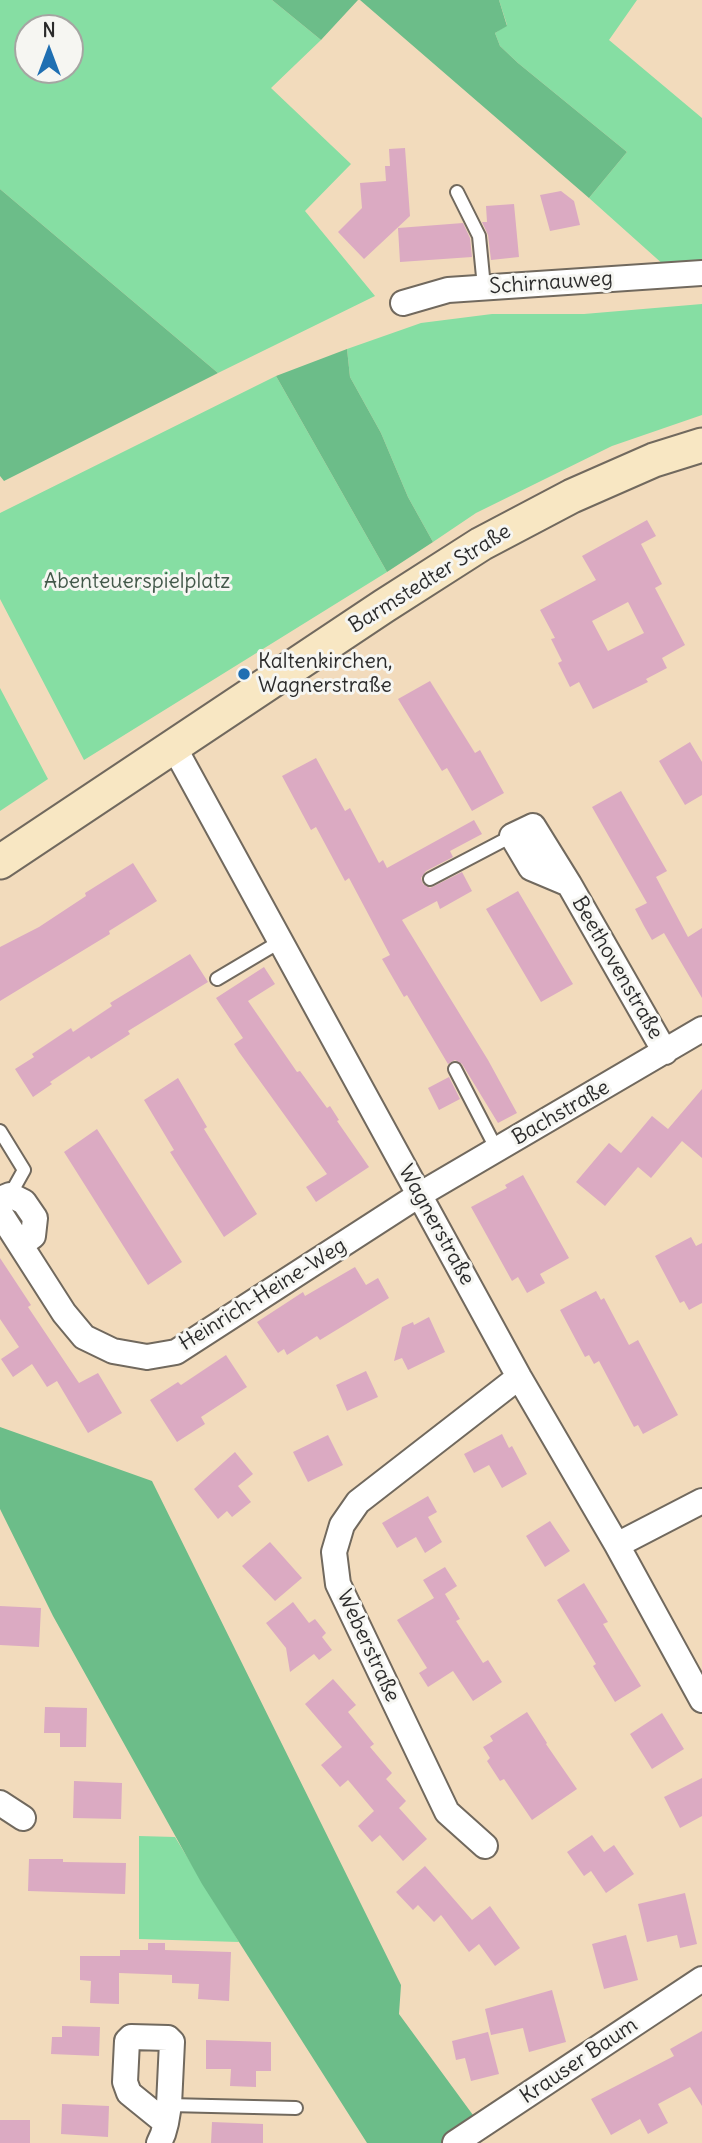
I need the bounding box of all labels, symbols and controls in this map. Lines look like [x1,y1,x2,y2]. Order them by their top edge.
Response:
north arrow [14,14,84,84]
text: N [42,18,56,42]
street label: Schirnauweg [488,266,614,300]
street label: Barmstedter Straße [344,519,516,639]
park label: Abenteuerspielplatz [44,569,230,595]
place label: Kaltenkirchen, Wagnerstraße [258,649,392,699]
marker: Kaltenkirchen, Wagnerstraße [236,666,252,682]
street label: Beethovenstraße [566,892,668,1044]
street label: Bachstraße [508,1075,614,1151]
street label: Wagnerstraße [393,1160,479,1290]
street label: Heinrich-Heine-Weg [175,1233,351,1357]
street label: Weberstraße [331,1586,405,1706]
street label: Krauser Baum [515,2012,643,2110]

